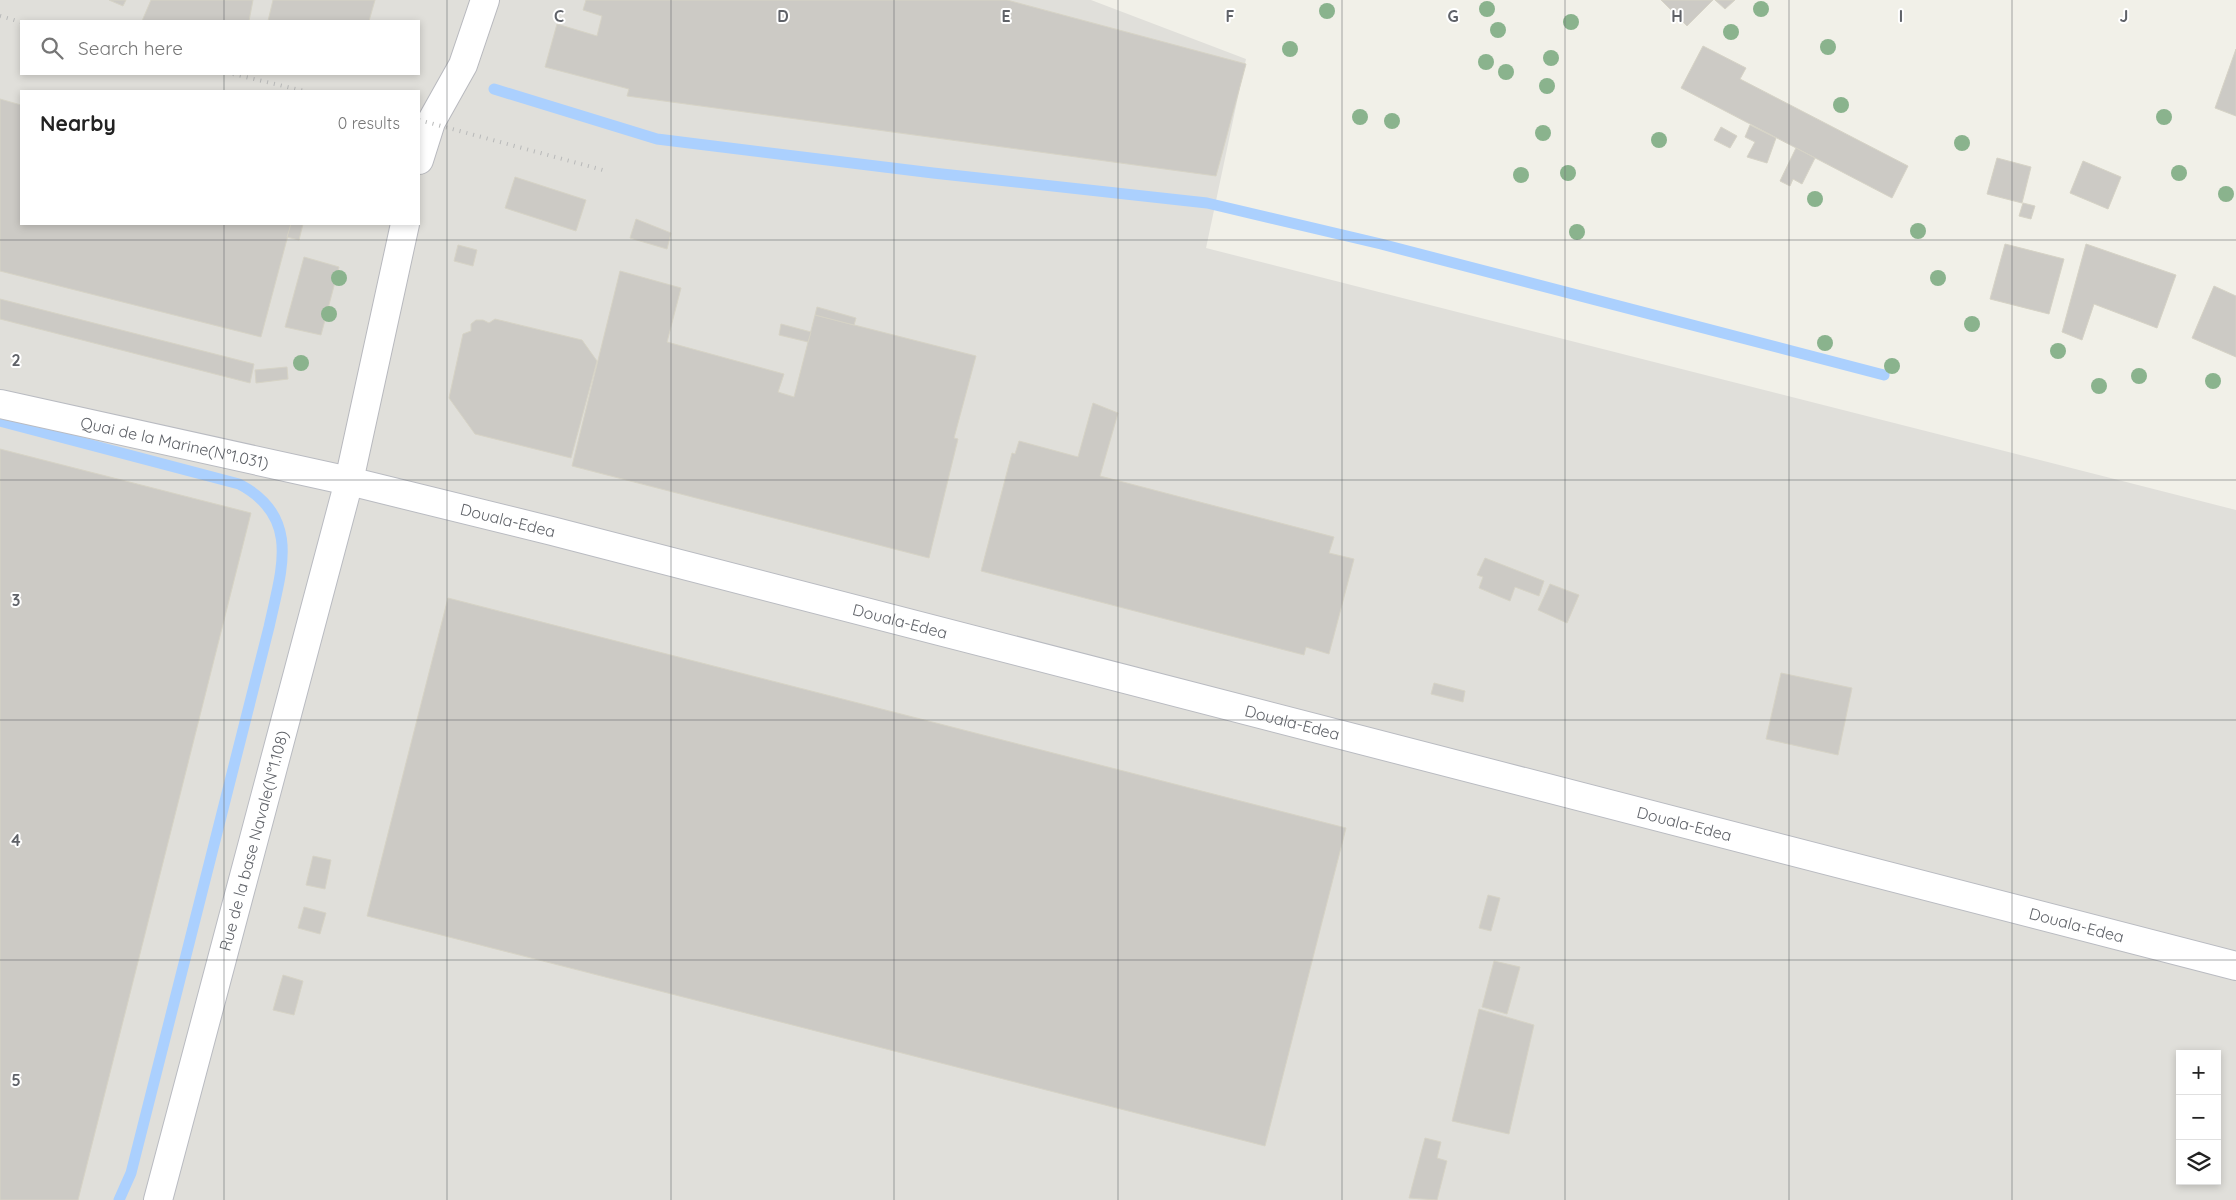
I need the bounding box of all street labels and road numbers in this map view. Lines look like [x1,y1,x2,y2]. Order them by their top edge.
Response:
street label: Quai de la Marine(N°1.031) [79,412,271,473]
street label: Douala-Edea [458,499,557,541]
street label: Douala-Edea [851,599,950,643]
street label: Douala-Edea [1243,700,1342,744]
street label: Rue de la base Navale(N°1.108) [215,728,292,953]
street label: Douala-Edea [1635,802,1734,845]
street label: Douala-Edea [2027,903,2126,947]

